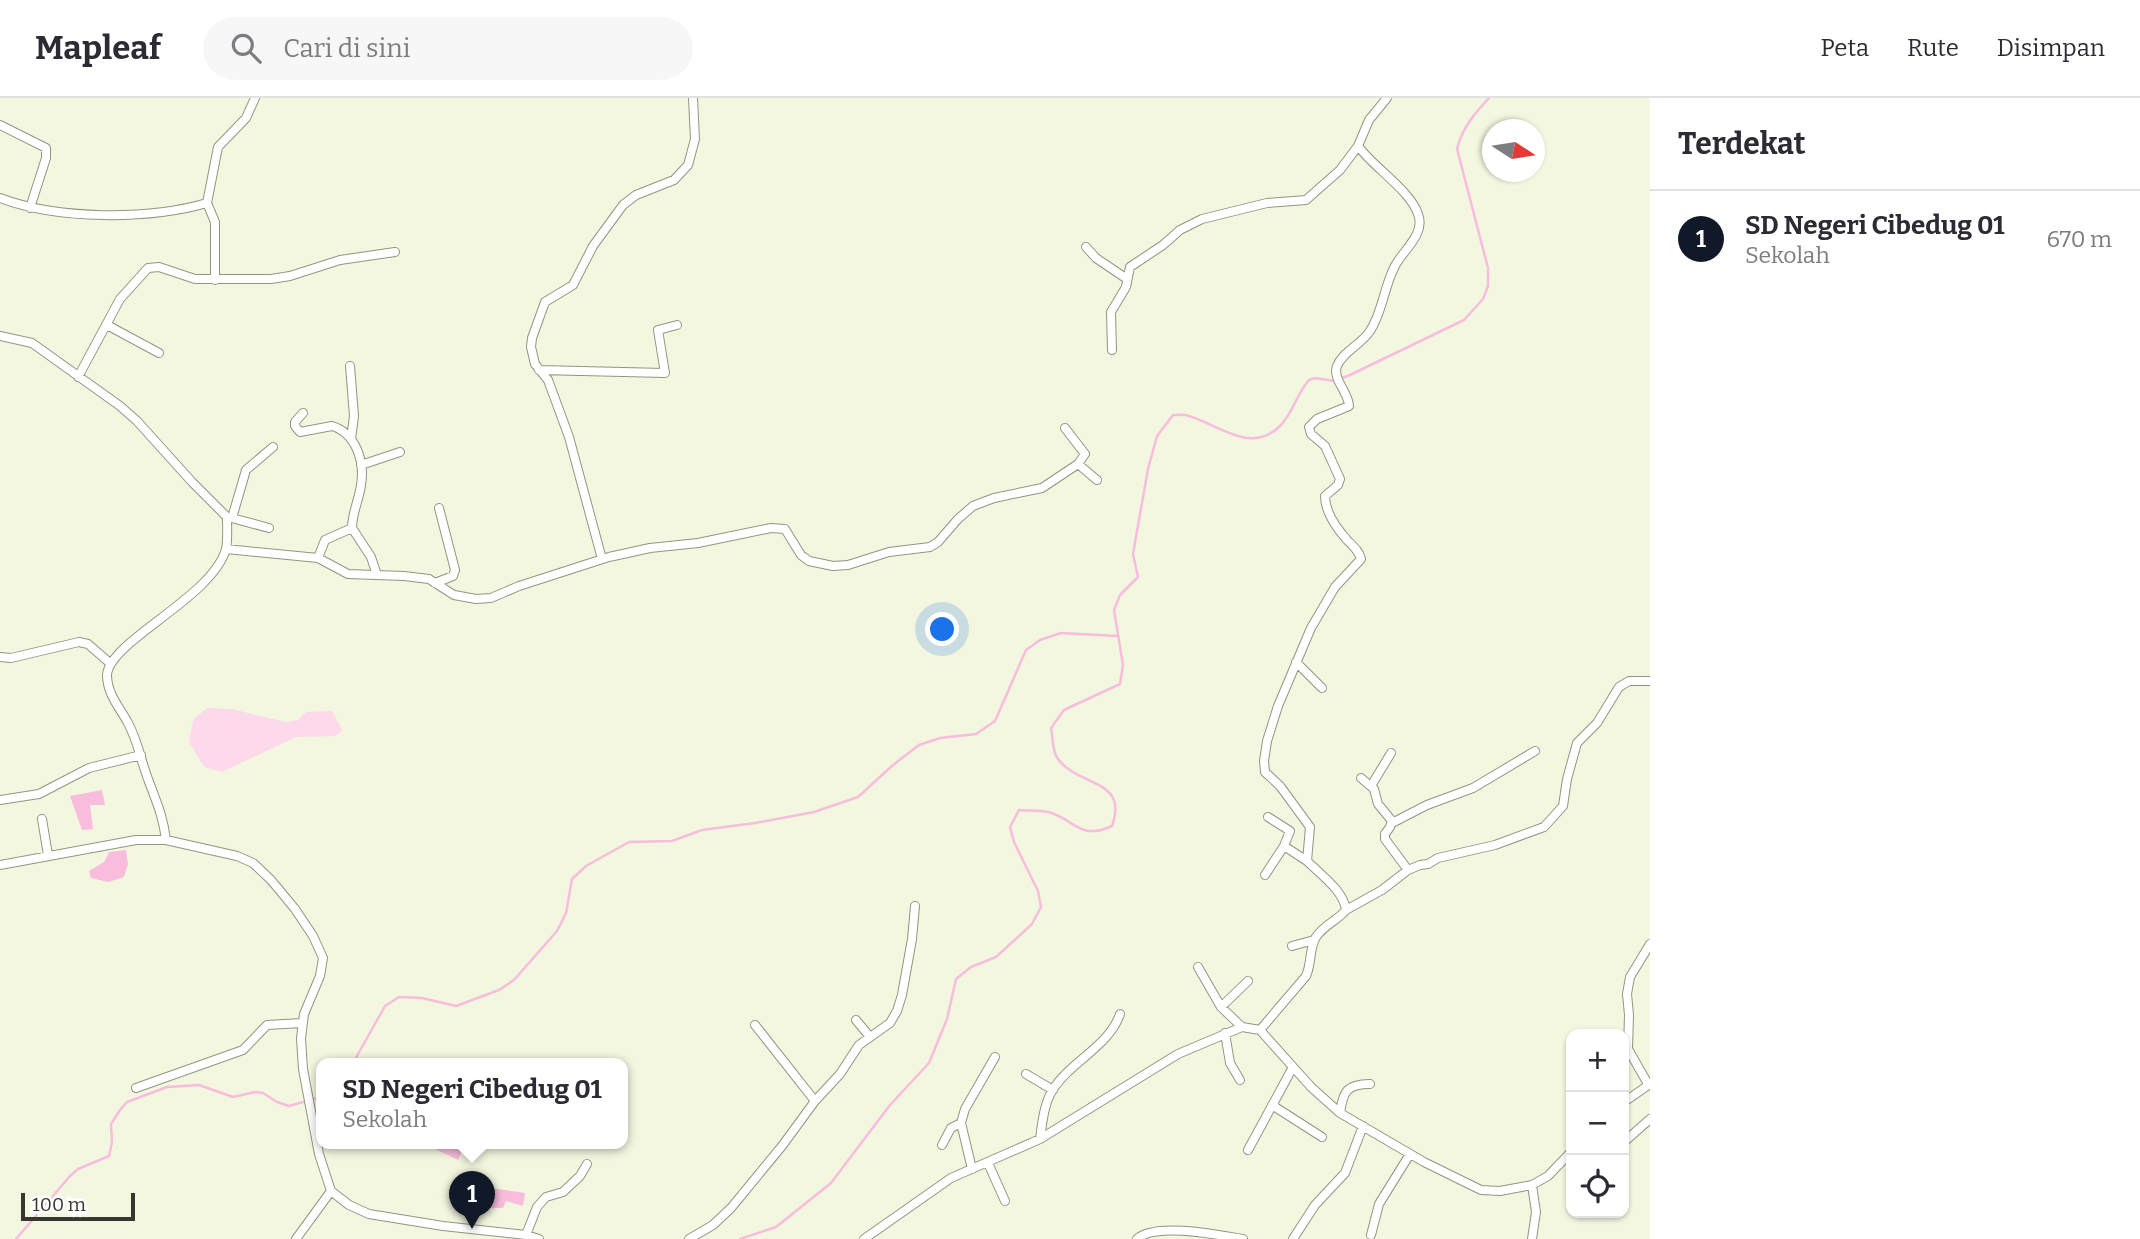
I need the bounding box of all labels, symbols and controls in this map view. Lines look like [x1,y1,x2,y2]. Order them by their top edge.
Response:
search box [203,17,693,80]
text: Mapleaf [35,28,161,68]
icon: search [227,29,265,67]
text: Cari di sini [283,33,410,64]
text: Peta [1820,34,1869,62]
text: Rute [1907,34,1959,62]
text: Disimpan [1997,34,2105,62]
north arrow [1482,119,1545,182]
text: Terdekat [1678,126,1806,162]
text: SD Negeri Cibedug 01 [1745,210,2004,241]
text: 1 [1696,225,1706,253]
text: 670 m [2046,225,2112,253]
text: Sekolah [1745,241,1830,269]
your location [925,612,959,646]
map controls [1566,1029,1629,1218]
button: + [1566,1029,1629,1092]
popup [316,1058,628,1149]
text: SD Negeri Cibedug 01 [342,1074,602,1105]
button: − [1566,1092,1629,1155]
text: Sekolah [342,1105,427,1133]
button: locate [1566,1155,1629,1218]
pin: 1 [449,1171,495,1229]
scale bar [21,1190,135,1222]
text: 100 m [32,1193,86,1216]

